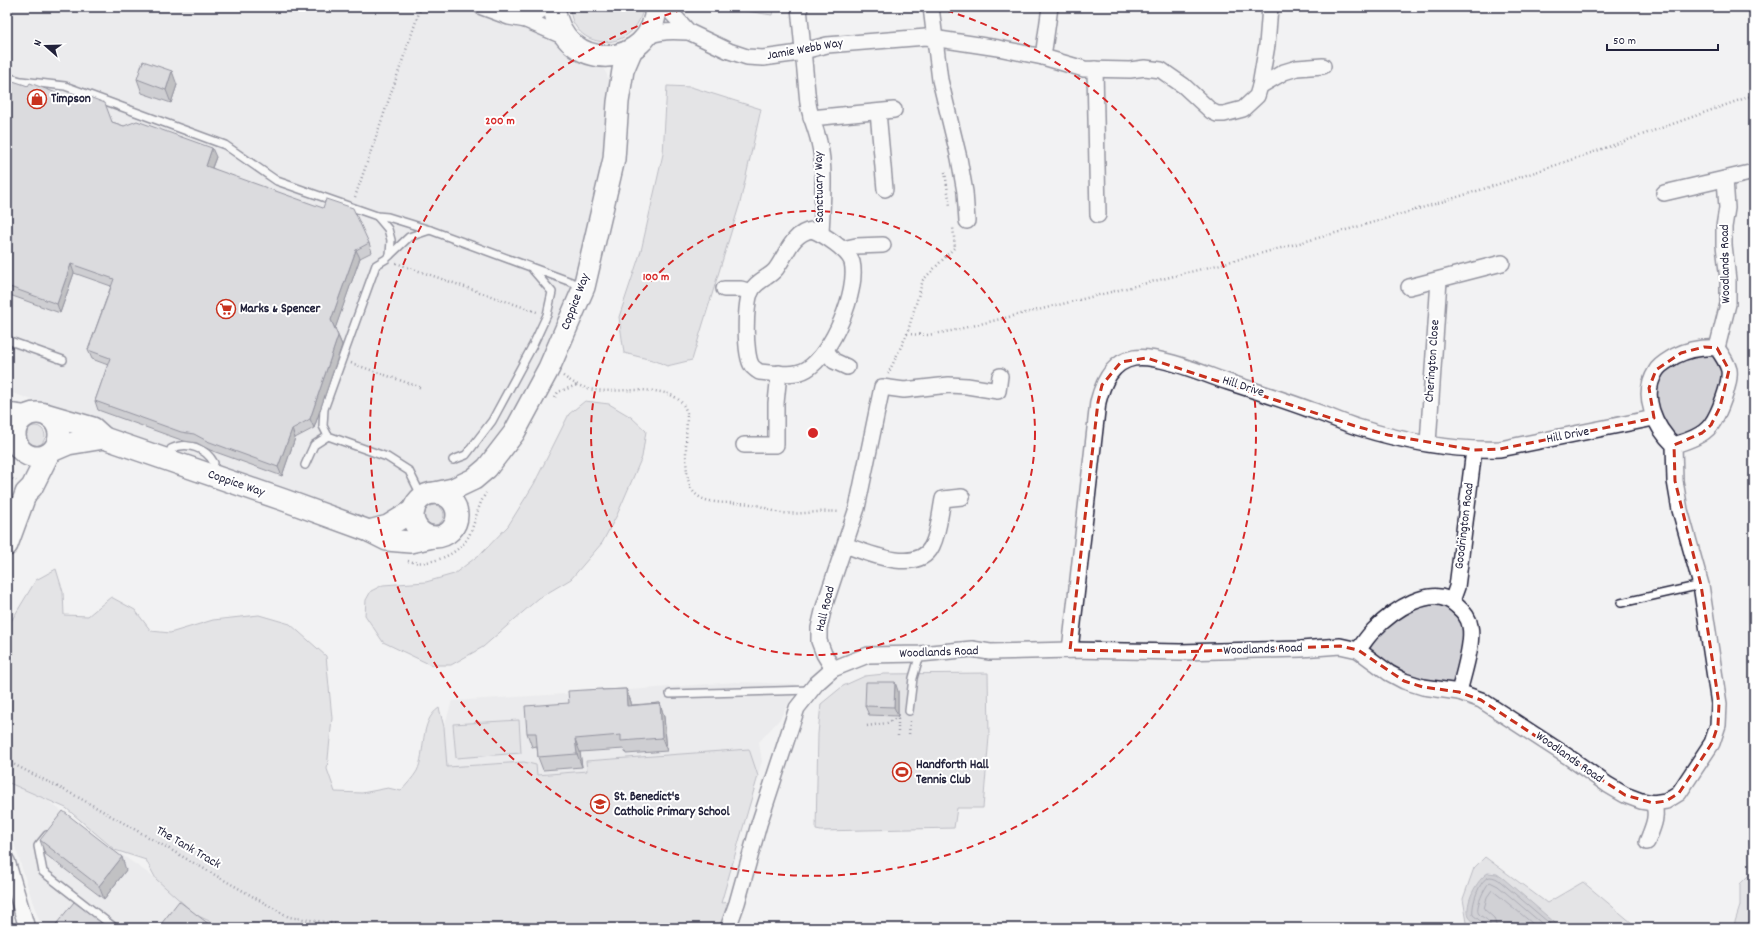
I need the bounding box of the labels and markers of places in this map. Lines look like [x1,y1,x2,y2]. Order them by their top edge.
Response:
shop icon: Timpson [26,88,48,110]
place label: Timpson [51,90,91,109]
supermarket icon: Marks & Spencer [215,298,237,320]
place label: Marks & Spencer [240,300,321,319]
centre of rings [806,426,820,440]
place label: Handforth Hall Tennis Club [916,756,990,790]
sports icon: Handforth Hall Tennis Club [891,761,913,783]
place label: St. Benedict's Catholic Primary School [614,788,730,822]
school or university icon: St. Benedict's Catholic Primary School [589,793,611,815]

